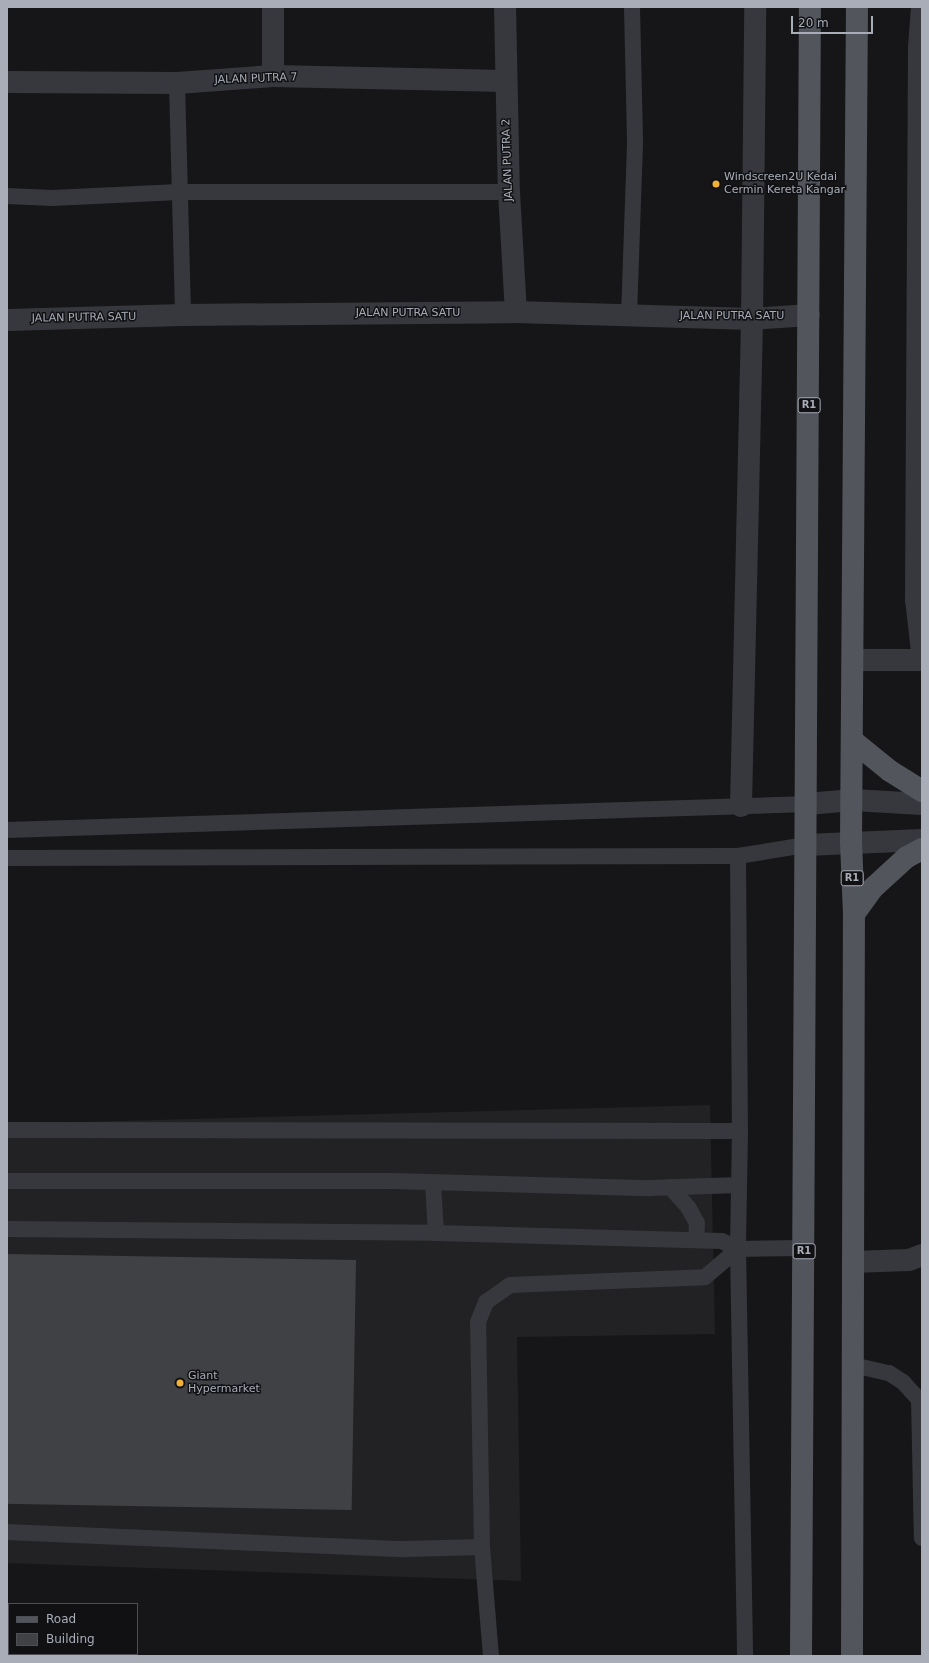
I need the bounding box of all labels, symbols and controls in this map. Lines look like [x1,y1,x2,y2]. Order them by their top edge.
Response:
scale bar [793,8,875,34]
text: 20 m [798,16,829,30]
street label: JALAN PUTRA 7 [214,71,298,87]
street label: JALAN PUTRA 2 [500,118,516,202]
place label: Windscreen2U Kedai Cermin Kereta Kangar [724,171,845,197]
marker: Windscreen2U Kedai Cermin Kereta Kangar [711,179,721,189]
street label: JALAN PUTRA SATU [356,306,460,320]
street label: JALAN PUTRA SATU [680,309,784,323]
street label: JALAN PUTRA SATU [32,310,136,326]
road number: R1 [797,397,821,413]
road number: R1 [840,870,864,886]
road number: R1 [792,1243,816,1259]
place label: Giant Hypermarket [188,1370,260,1396]
marker: Giant Hypermarket [175,1378,185,1388]
legend [8,1603,138,1655]
text: Road [46,1612,76,1626]
text: Building [46,1632,95,1646]

